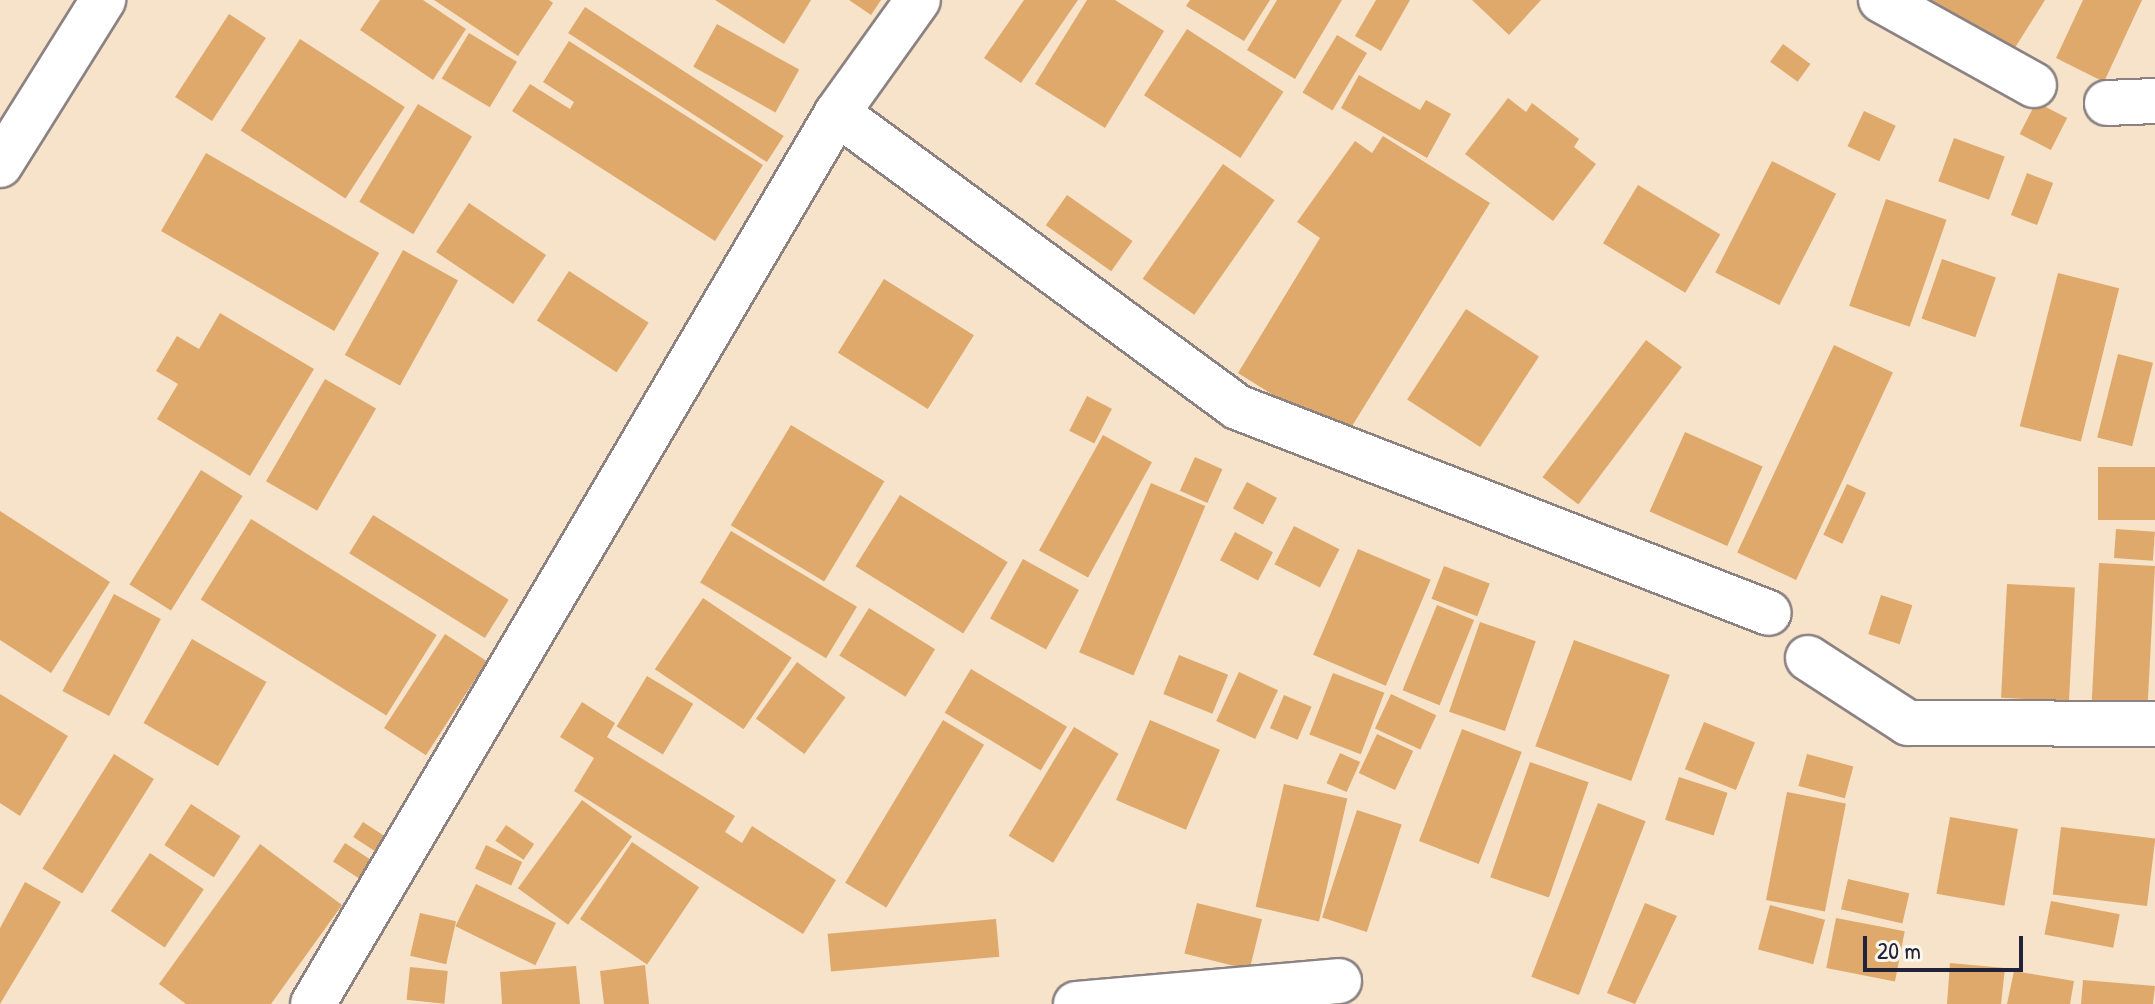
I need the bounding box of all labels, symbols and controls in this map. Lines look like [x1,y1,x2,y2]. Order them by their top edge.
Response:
scale bar [1867,920,2027,970]
text: 20 m [1877,934,1921,966]

